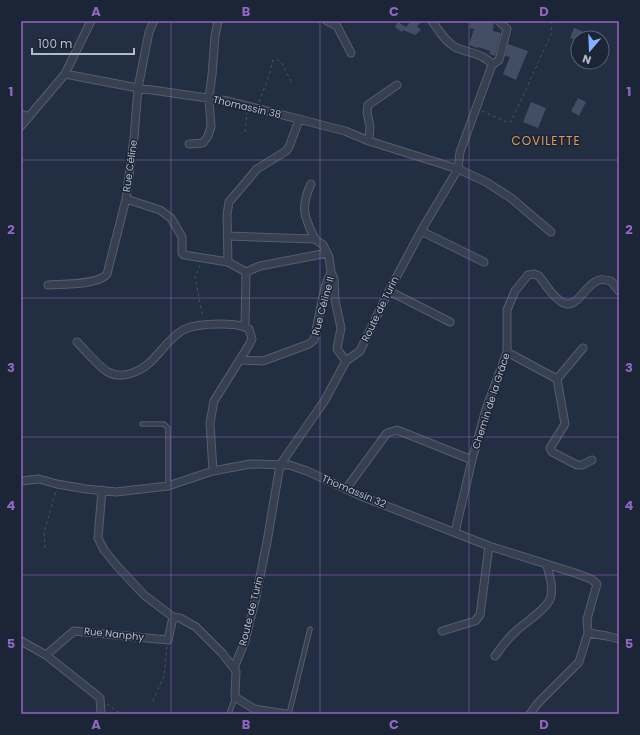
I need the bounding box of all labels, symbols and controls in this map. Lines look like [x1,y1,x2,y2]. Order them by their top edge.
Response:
text: A [91,2,101,21]
text: B [242,2,251,21]
text: C [389,2,399,21]
text: D [539,2,549,21]
scale bar [32,30,134,56]
north arrow [570,30,610,70]
text: 100 m [38,35,72,52]
text: N [580,51,593,68]
text: 1 [9,82,13,101]
text: 1 [627,82,631,101]
street label: Thomassin 38 [211,92,283,122]
district label: COVILETTE [511,132,581,149]
street label: Rue Céline [119,139,141,193]
text: 2 [7,220,15,239]
text: 2 [625,220,633,239]
street label: Route de Turin [358,274,402,344]
street label: Rue Céline II [308,275,338,337]
street label: Chemin de la Grâce [468,351,514,451]
text: 3 [7,358,15,377]
text: 3 [625,358,633,377]
street label: Thomassin 32 [319,471,389,511]
text: 4 [7,496,16,515]
text: 4 [625,496,634,515]
street label: Route de Turin [235,575,267,647]
street label: Rue Nanphy [83,623,145,645]
text: 5 [7,634,15,653]
text: 5 [625,634,633,653]
text: A [91,715,101,734]
text: B [242,715,251,734]
text: C [389,715,399,734]
text: D [539,715,549,734]

